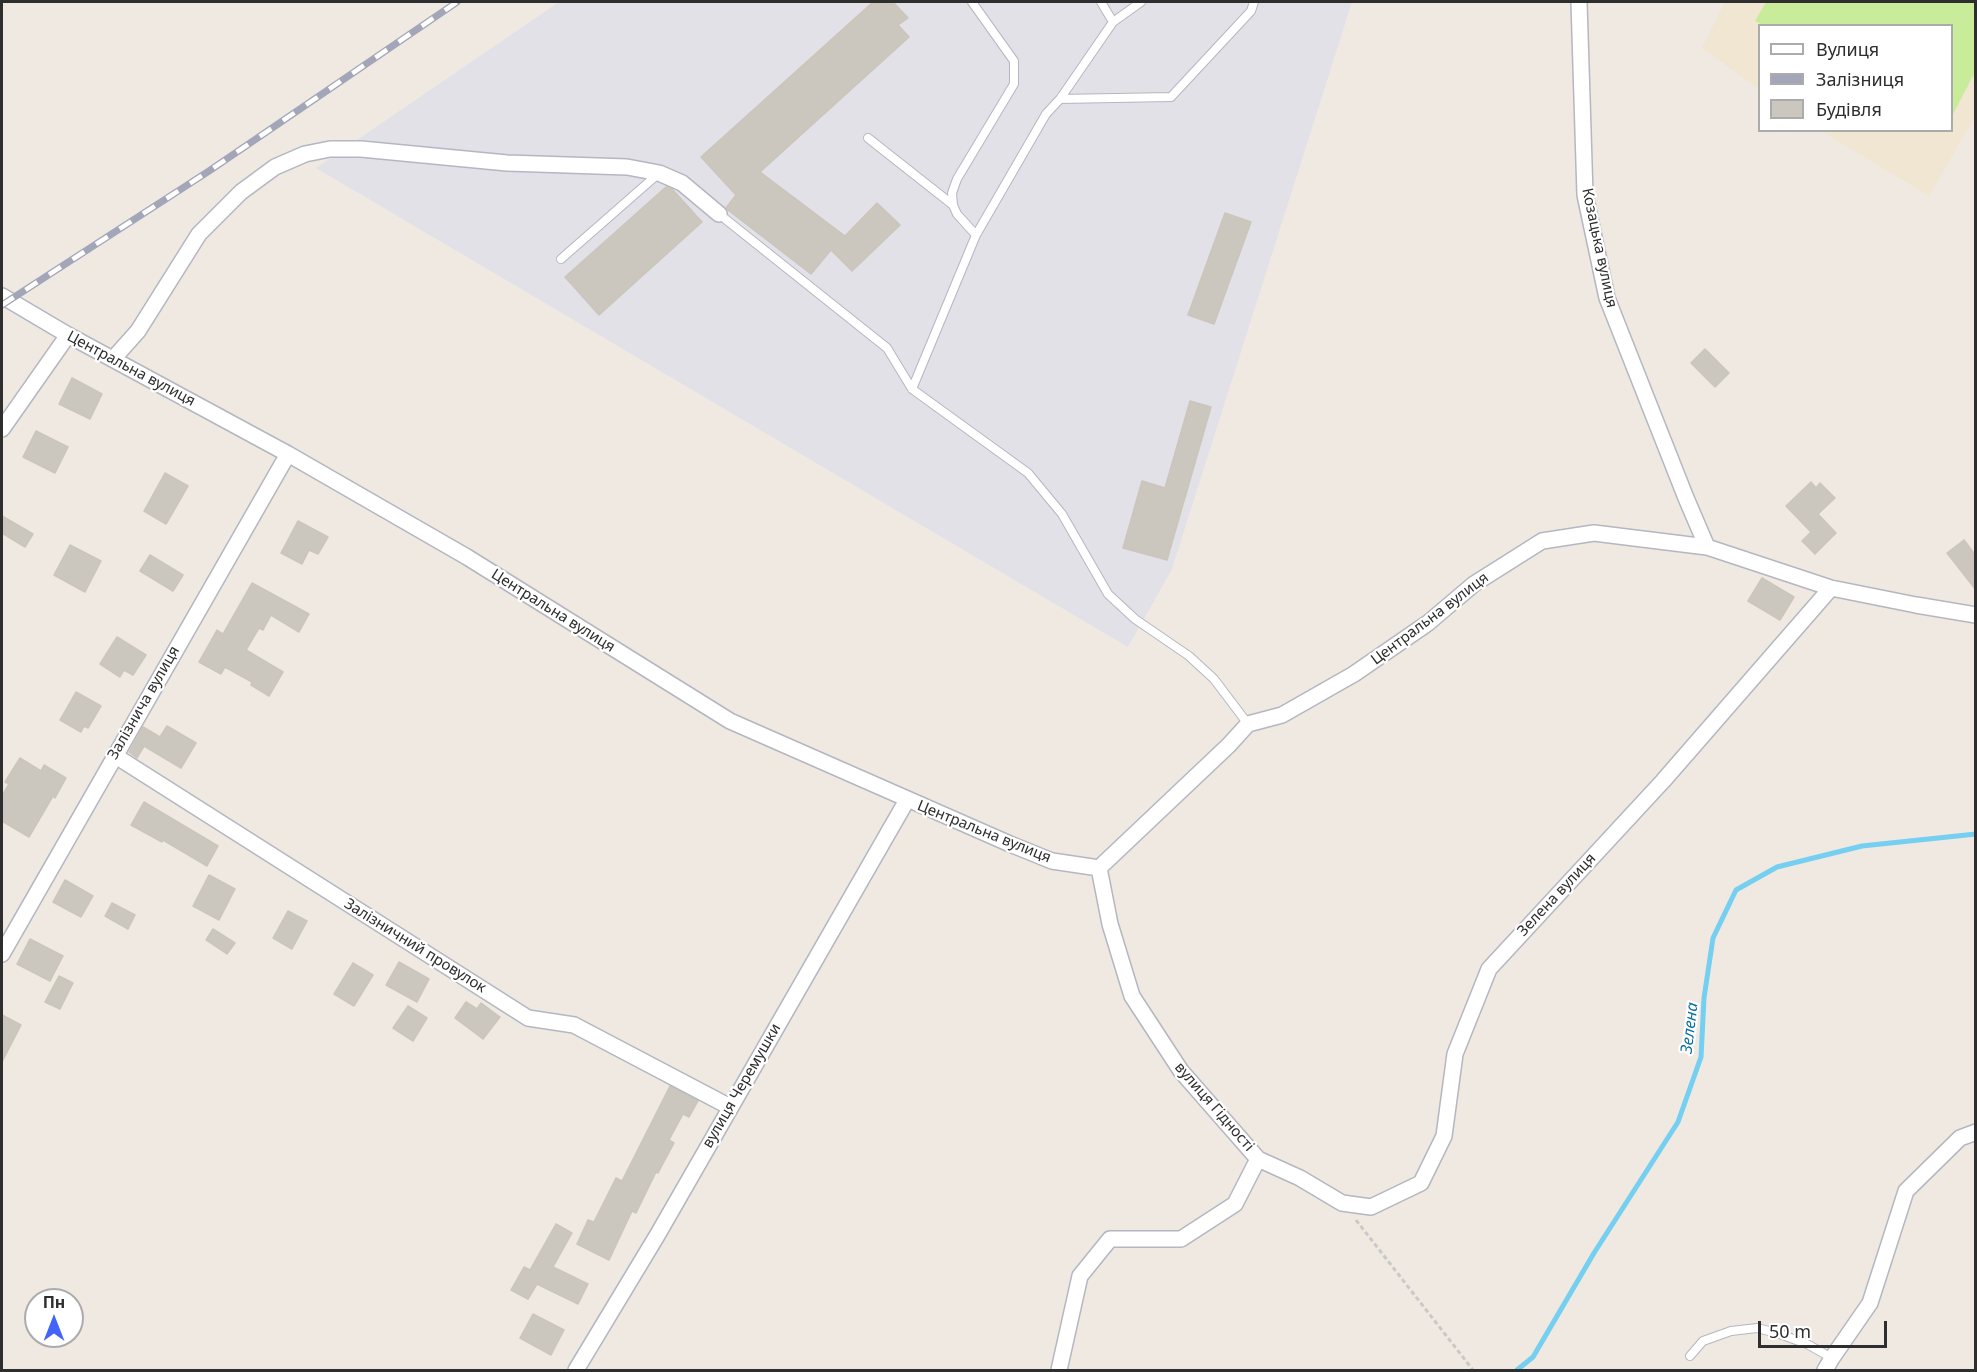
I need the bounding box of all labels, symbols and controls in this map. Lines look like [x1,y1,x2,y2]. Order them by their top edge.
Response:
legend [1758,24,1953,132]
text: Вулиця [1816,37,1879,61]
text: Залізниця [1816,67,1904,91]
text: Будівля [1816,97,1882,121]
street label: Козацька вулиця [1578,186,1620,310]
street label: Центральна вулиця [64,328,198,410]
street label: Центральна вулиця [488,566,618,656]
street label: Центральна вулиця [1368,569,1492,669]
street label: Залізнича вулиця [104,643,184,763]
street label: Центральна вулиця [915,797,1053,867]
street label: Зелена вулиця [1514,850,1600,940]
street label: Залізничний провулок [341,895,489,997]
water label: Зелена [1677,1001,1703,1055]
street label: вулиця Черемушки [699,1021,785,1151]
street label: вулиця Гідності [1170,1059,1258,1155]
north arrow [24,1288,84,1348]
text: Пн [43,1291,65,1313]
scale bar [1761,1309,1890,1347]
text: 50 m [1769,1319,1811,1343]

